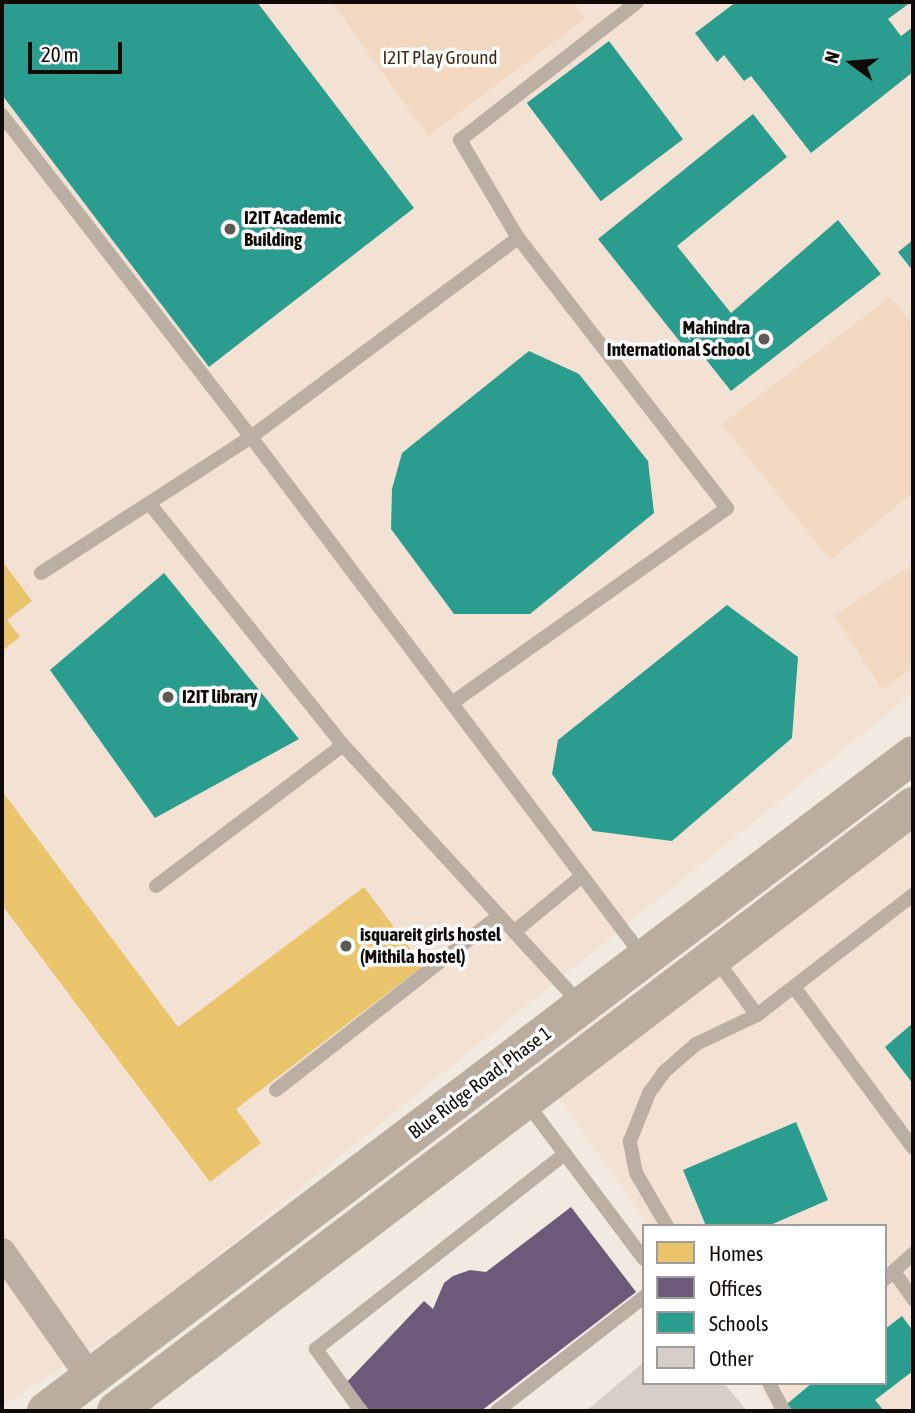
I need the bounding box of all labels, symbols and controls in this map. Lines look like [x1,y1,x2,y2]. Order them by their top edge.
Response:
scale bar [32,28,126,72]
north arrow [817,28,887,98]
text: 20 m [41,42,79,66]
park label: I2IT Play Ground [382,47,498,69]
text: N [820,49,844,66]
place label: I2IT Academic Building [244,207,341,251]
marker: I2IT Academic Building [222,221,238,237]
place label: Mahindra International School [607,317,750,361]
marker: Mahindra International School [756,331,772,347]
place label: I2IT library [182,686,257,708]
marker: I2IT library [160,689,176,705]
place label: isquareit girls hostel (Mithila hostel) [360,924,501,968]
marker: isquareit girls hostel (Mithila hostel) [338,938,354,954]
street label: Blue Ridge Road, Phase 1 [404,1022,556,1144]
legend [642,1224,887,1385]
text: Homes [709,1241,763,1265]
text: Offices [709,1276,762,1300]
text: Schools [709,1311,769,1335]
text: Other [709,1346,753,1370]

